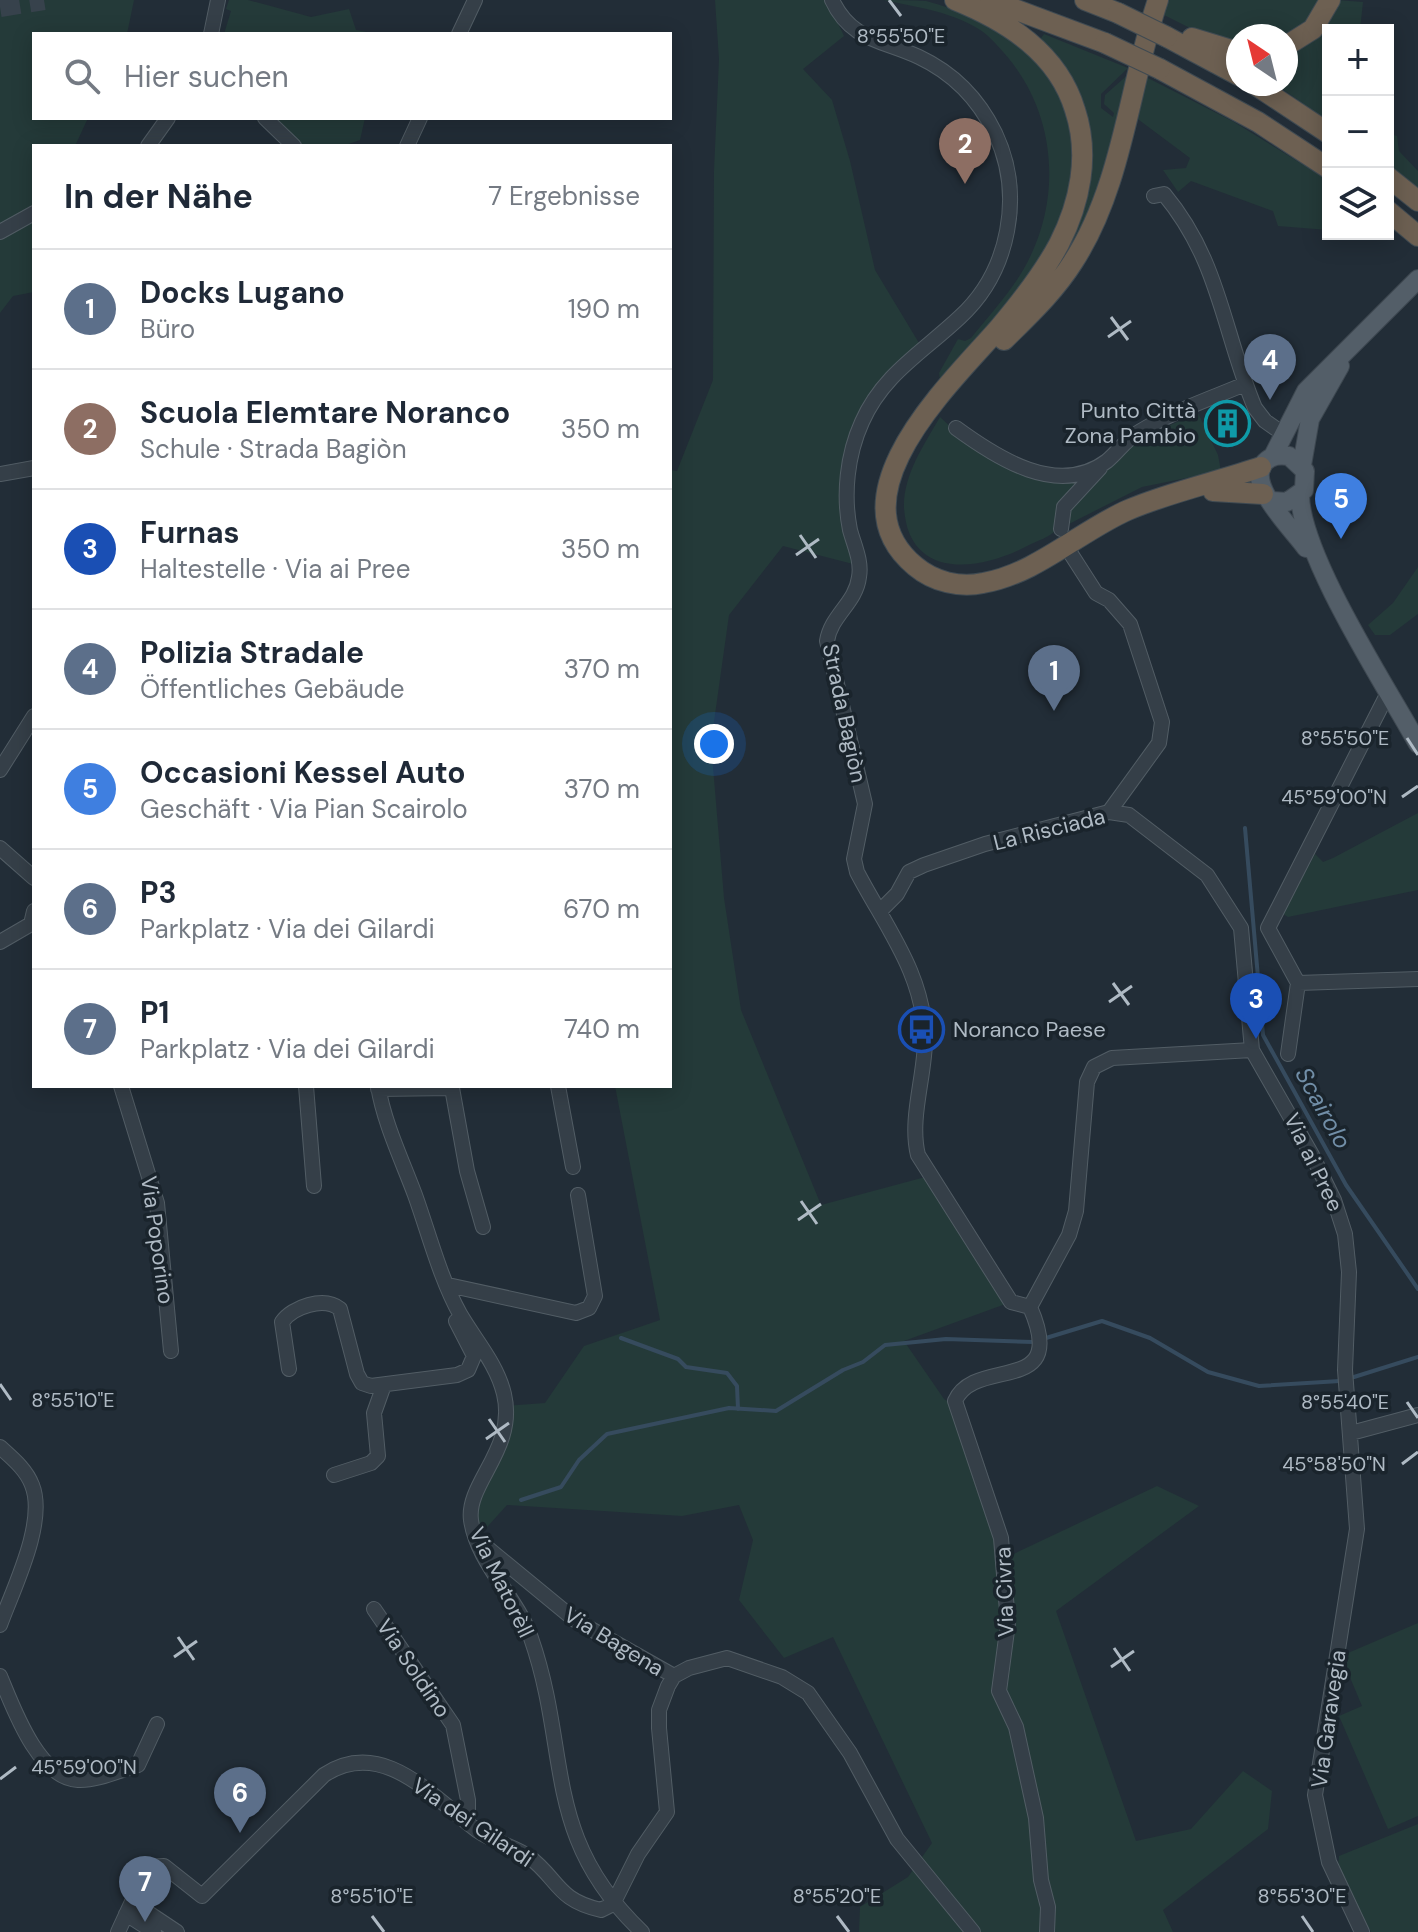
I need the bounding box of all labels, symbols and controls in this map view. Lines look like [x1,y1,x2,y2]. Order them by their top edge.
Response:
text: 8°55'50"E [857,23,945,49]
north arrow [1226,24,1298,96]
map controls [1322,24,1394,240]
button: + [1322,24,1394,96]
search box [32,32,672,120]
icon: search [60,54,104,98]
text: Hier suchen [124,57,289,96]
button: − [1322,96,1394,168]
pin: 2 [939,118,991,184]
button: layers [1322,168,1394,240]
text: In der Nähe [64,174,253,219]
text: 7 Ergebnisse [488,179,640,213]
text: Docks Lugano [140,273,345,312]
text: 1 [85,292,95,326]
text: 190 m [568,292,640,326]
text: Büro [140,312,195,346]
pin: 4 [1244,334,1296,400]
text: Scuola Elemtare Noranco [140,393,510,432]
place label: Punto Città Zona Pambio [1065,396,1196,450]
building icon: Punto Città Zona Pambio [1203,399,1251,447]
text: 2 [82,412,98,446]
text: 350 m [561,412,640,446]
text: Schule · Strada Bagiòn [140,432,407,466]
pin: 5 [1315,473,1367,539]
text: Furnas [140,513,239,552]
text: 3 [82,532,98,566]
text: 350 m [561,532,640,566]
text: Haltestelle · Via ai Pree [140,552,410,586]
text: Polizia Stradale [140,633,364,672]
street label: Strada Bagiòn [816,641,873,785]
pin: 1 [1028,645,1080,711]
text: 4 [82,652,98,686]
text: 370 m [564,652,640,686]
text: Öffentliches Gebäude [140,672,405,706]
your location [694,724,734,764]
text: 8°55'50"E [1301,725,1389,751]
text: Occasioni Kessel Auto [140,753,466,792]
text: 5 [82,772,98,806]
text: 370 m [564,772,640,806]
text: 45°59'00"N [1281,784,1387,810]
text: Geschäft · Via Pian Scairolo [140,792,468,826]
street label: La Risciada [990,802,1108,857]
text: P3 [140,873,177,912]
text: 6 [82,892,98,926]
text: 670 m [563,892,640,926]
text: Parkplatz · Via dei Gilardi [140,912,435,946]
pin: 3 [1230,973,1282,1039]
text: P1 [140,993,169,1032]
bus stop icon: Noranco Paese [898,1005,946,1053]
text: 7 [83,1012,97,1046]
text: 740 m [564,1012,640,1046]
place label: Noranco Paese [953,1015,1106,1044]
text: Parkplatz · Via dei Gilardi [140,1032,435,1066]
water label: Scairolo [1288,1061,1359,1154]
street label: Via ai Pree [1277,1108,1350,1216]
street label: Via Poporino [134,1174,181,1306]
text: 8°55'10"E [31,1387,115,1413]
text: 8°55'40"E [1301,1389,1389,1415]
text: 45°58'50"N [1282,1451,1386,1477]
street label: Via Matorèll [462,1522,541,1642]
street label: Via Civra [988,1546,1021,1638]
street label: Via Bagena [558,1600,669,1683]
street label: Via Soldino [370,1613,457,1723]
street label: Via Garavegia [1304,1648,1353,1790]
text: 45°59'00"N [31,1754,137,1780]
pin: 6 [214,1767,266,1833]
street label: Via dei Gilardi [406,1771,539,1874]
pin: 7 [119,1856,171,1922]
text: 8°55'10"E [330,1883,414,1909]
text: 8°55'20"E [793,1883,881,1909]
text: 8°55'30"E [1258,1883,1346,1909]

